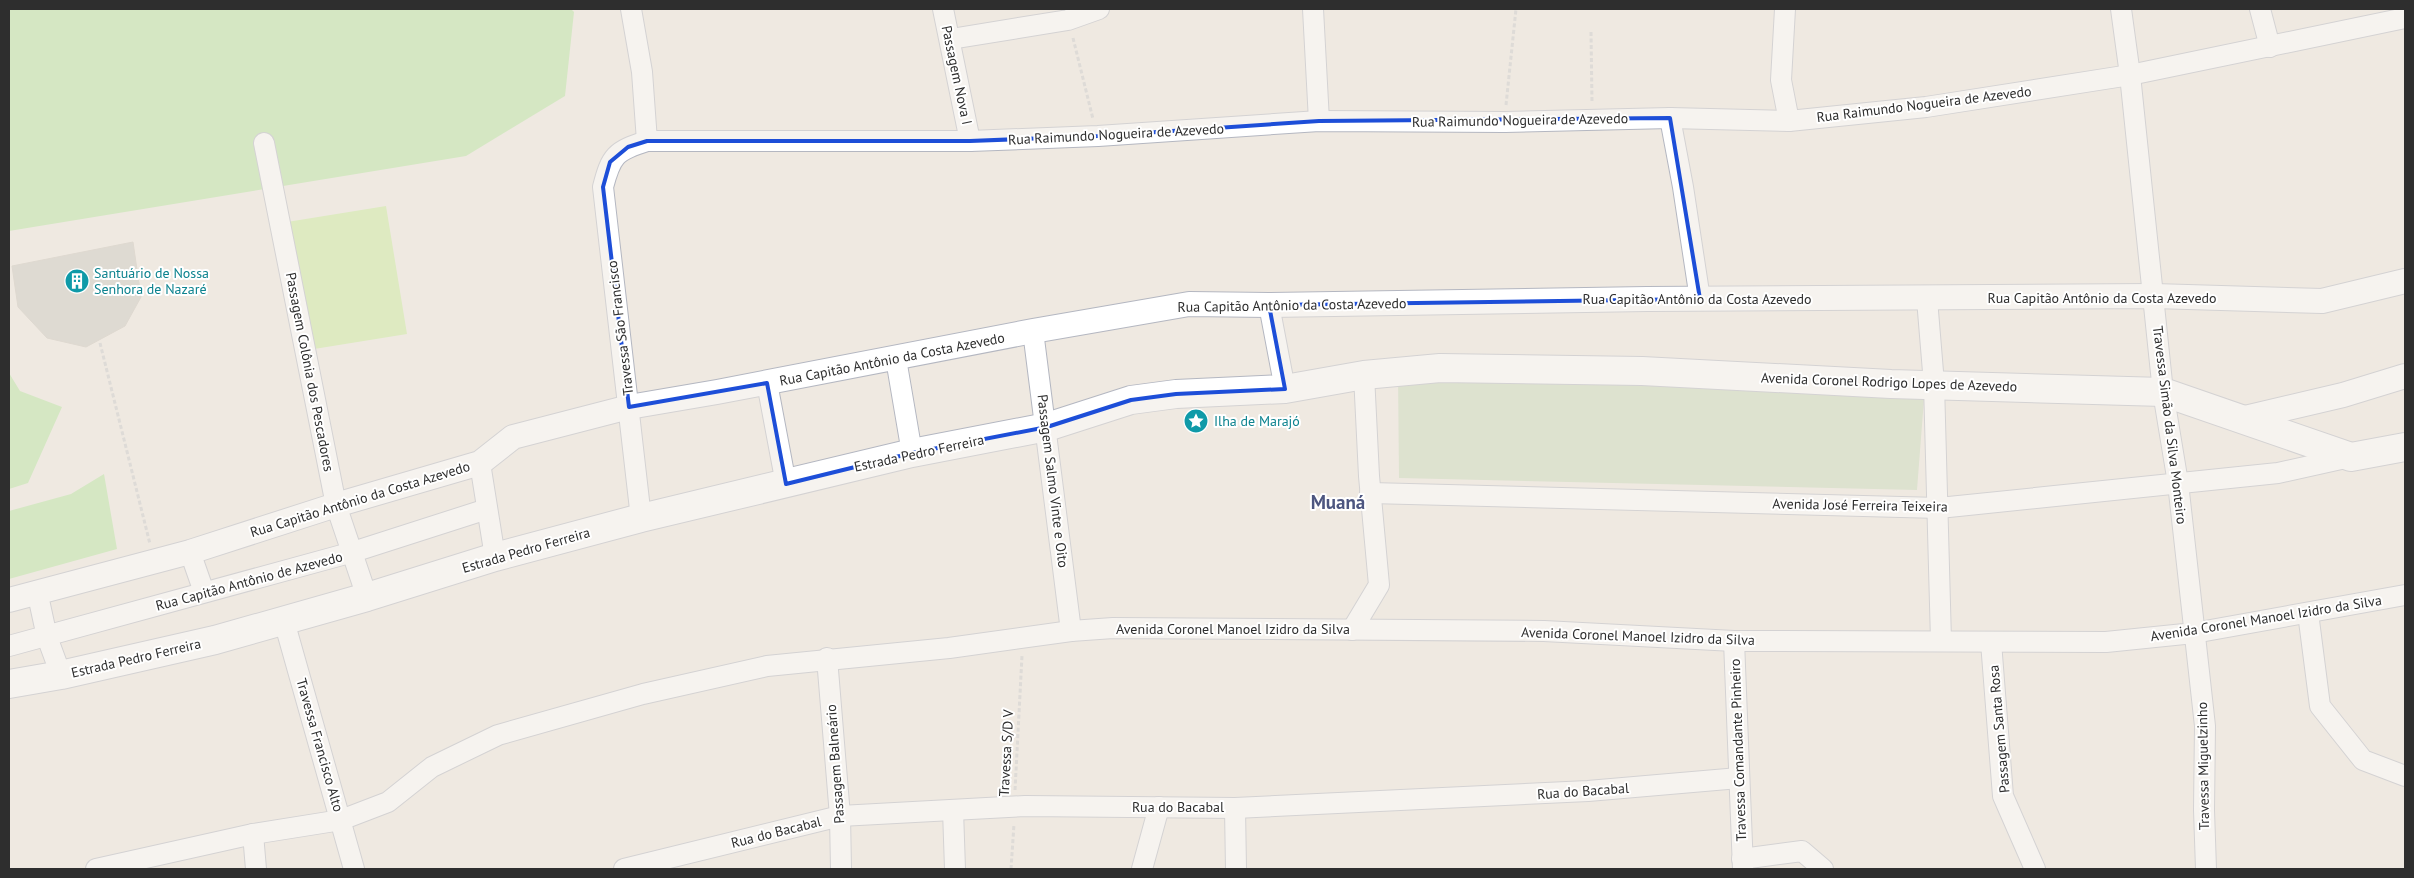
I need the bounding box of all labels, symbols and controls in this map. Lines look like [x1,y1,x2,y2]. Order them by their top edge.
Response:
street label: Passagem Nova I [938,24,976,126]
street label: Rua Raimundo Nogueira de Azevedo [1816,82,2032,126]
street label: Rua Raimundo Nogueira de Azevedo [1412,109,1628,131]
street label: Rua Raimundo Nogueira de Azevedo [1008,119,1224,149]
street label: Travessa São Francisco [603,259,637,397]
place label: Santuário de Nossa Senhora de Nazaré [94,264,209,298]
building icon: Santuário de Nossa Senhora de Nazaré [64,268,90,294]
street label: Passagem Colônia dos Pescadores [282,271,338,473]
street label: Rua Capitão Antônio da Costa Azevedo [1987,289,2217,307]
street label: Rua Capitão Antônio da Costa Azevedo [1582,290,1812,308]
street label: Rua Capitão Antônio da Costa Azevedo [1177,294,1407,316]
street label: Travessa Simão da Silva Monteiro [2149,325,2191,525]
street label: Rua Capitão Antônio da Costa Azevedo [778,328,1006,390]
street label: Avenida Coronel Rodrigo Lopes de Azevedo [1761,369,2017,395]
street label: Passagem Salmo Vinte e Oito [1033,393,1073,569]
place icon: Ilha de Marajó [1183,408,1209,434]
place label: Ilha de Marajó [1214,412,1300,430]
street label: Estrada Pedro Ferreira [852,430,986,476]
street label: Rua Capitão Antônio da Costa Azevedo [248,457,472,541]
district label: Muaná [1311,490,1365,514]
street label: Avenida José Ferreira Teixeira [1772,494,1948,516]
street label: Estrada Pedro Ferreira [460,523,592,577]
street label: Rua Capitão Antônio de Azevedo [153,547,345,615]
street label: Avenida Coronel Manoel Izidro da Silva [2149,591,2383,645]
street label: Avenida Coronel Manoel Izidro da Silva [1116,620,1350,638]
street label: Avenida Coronel Manoel Izidro da Silva [1521,623,1755,649]
street label: Estrada Pedro Ferreira [69,634,203,682]
street label: Travessa Comandante Pinheiro [1726,658,1750,842]
street label: Passagem Santa Rosa [1984,664,2014,794]
street label: Travessa Francisco Alto [292,676,348,814]
street label: Travessa Miguelzinho [2193,702,2213,830]
street label: Passagem Balneário [822,704,848,824]
street label: Travessa S/D V [995,709,1017,797]
street label: Rua do Bacabal [1536,779,1630,803]
street label: Rua do Bacabal [1132,798,1224,816]
street label: Rua do Bacabal [729,812,823,852]

